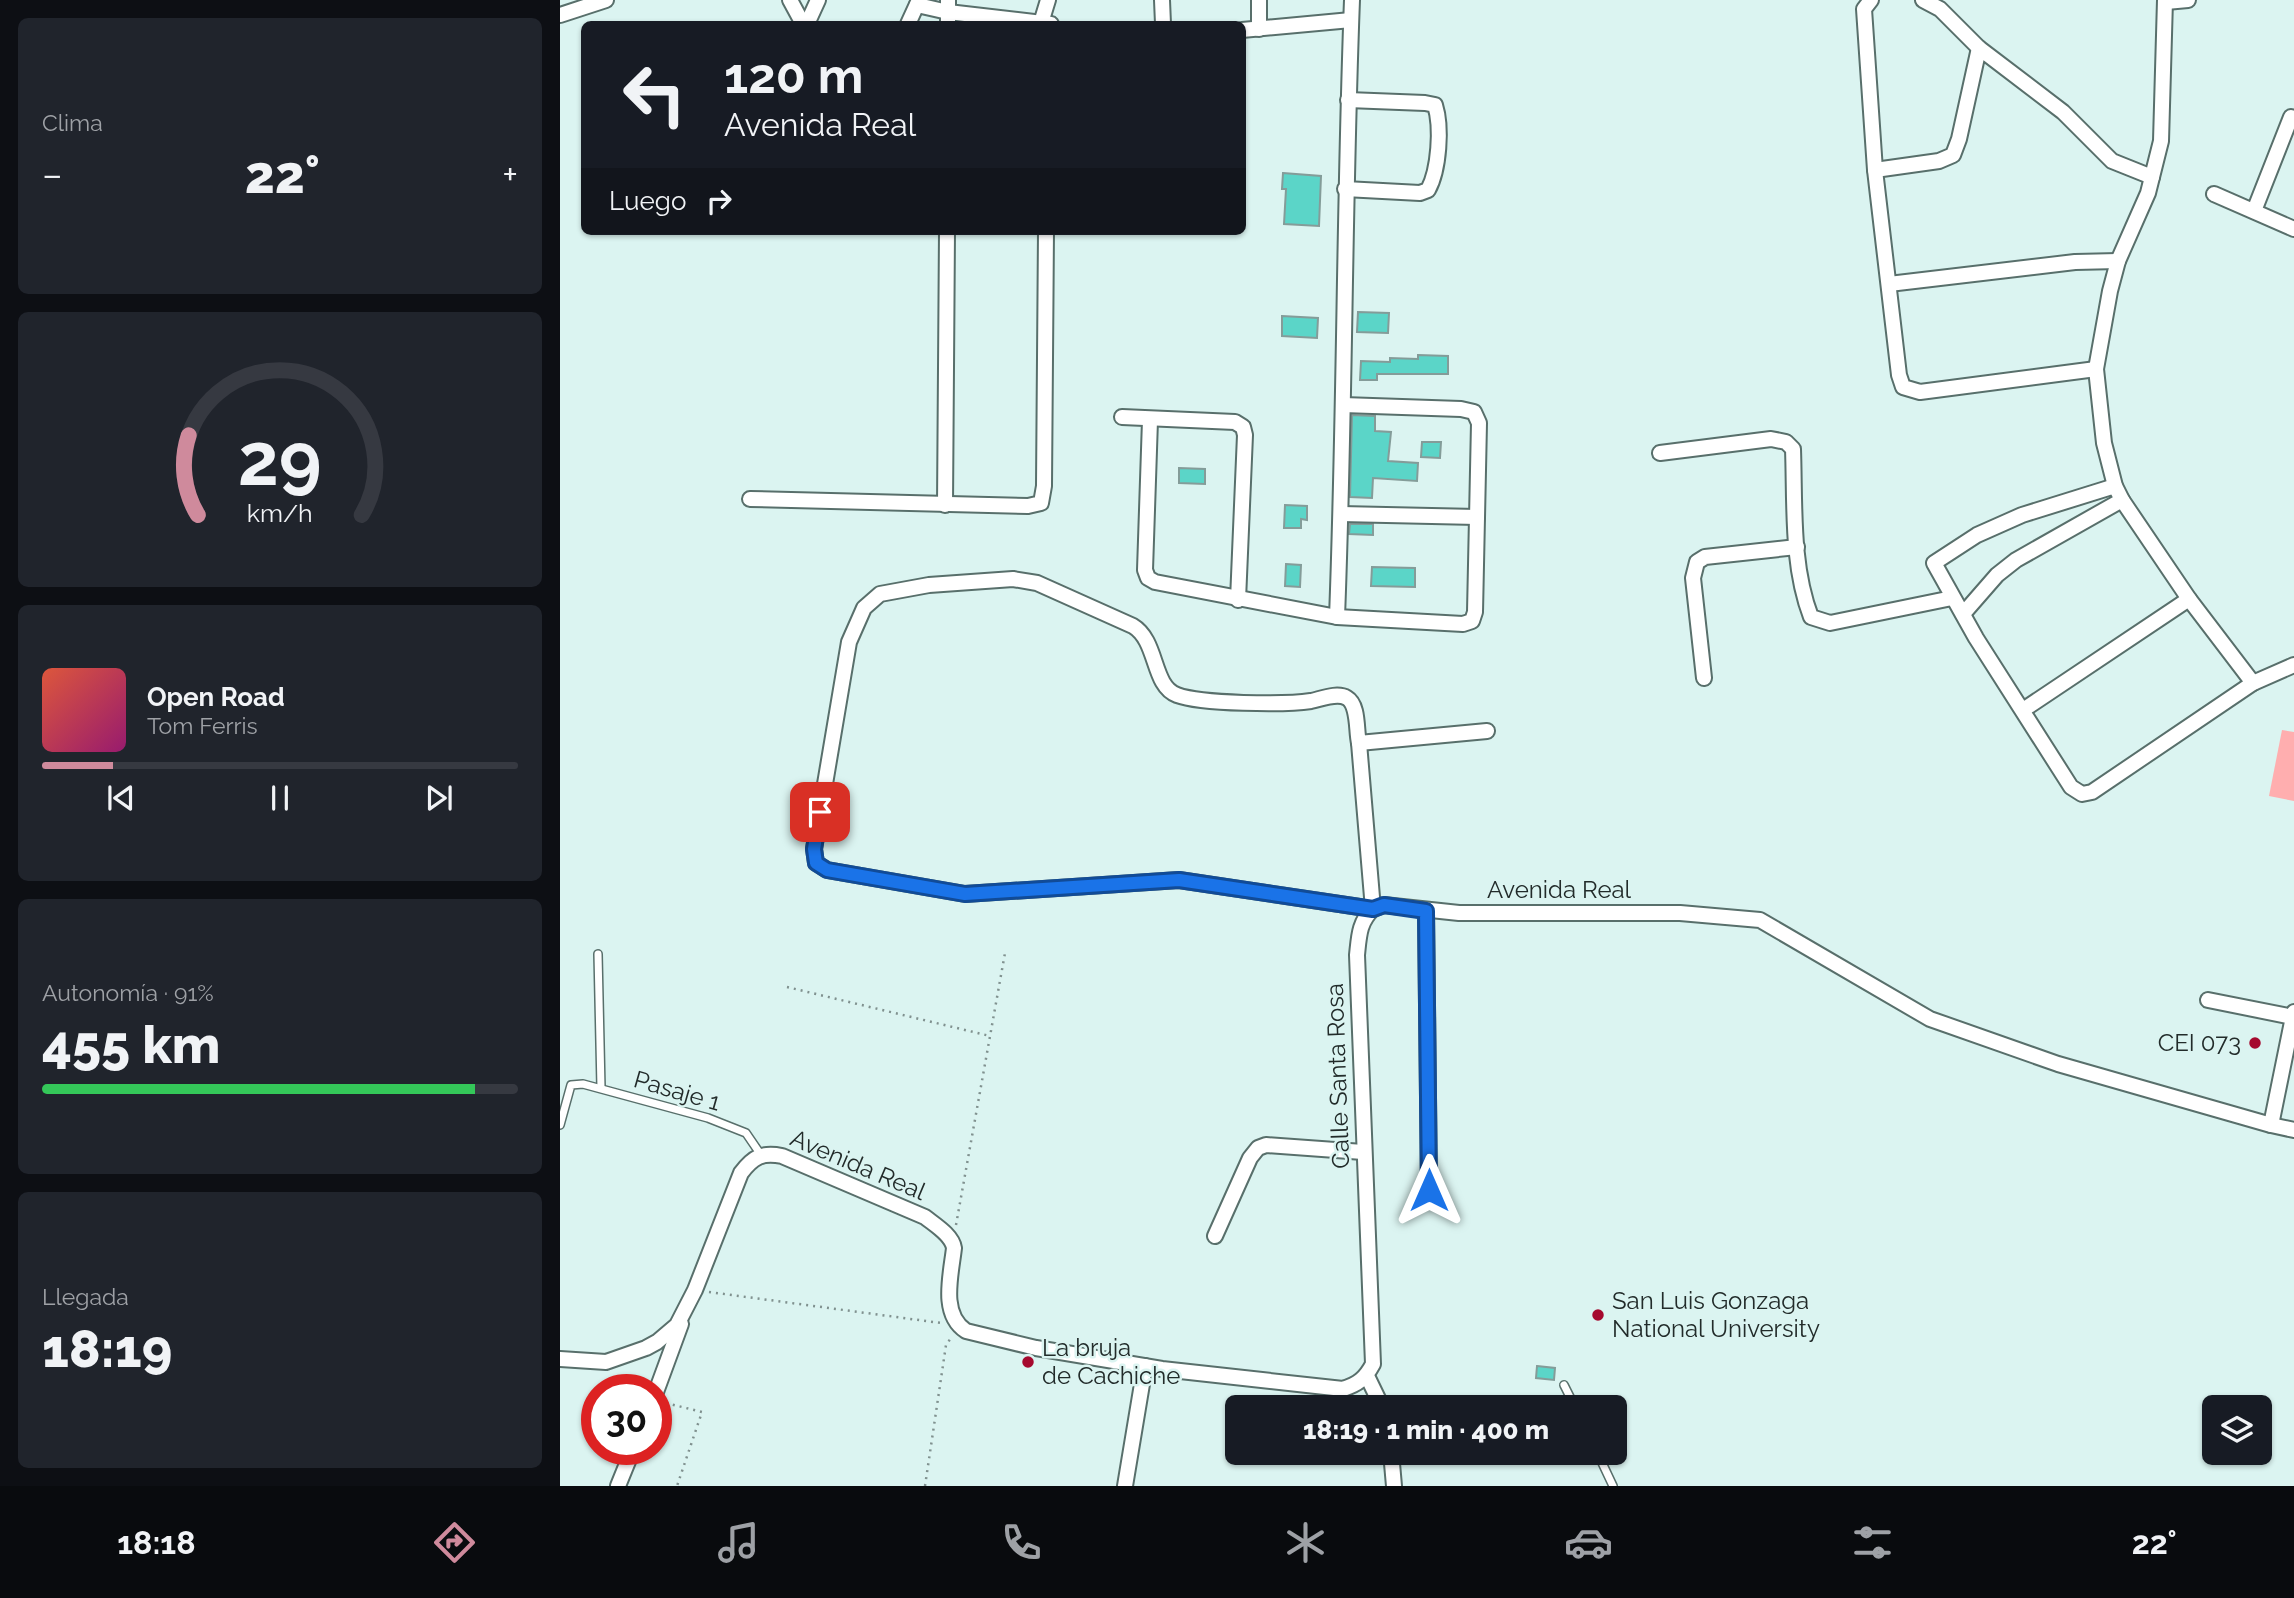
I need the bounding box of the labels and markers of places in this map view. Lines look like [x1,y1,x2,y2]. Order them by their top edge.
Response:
pin [790,782,850,842]
place label: CEI 073 [2158,1028,2241,1057]
marker: CEI 073 [2247,1035,2263,1051]
place label: San Luis Gonzaga National University [1612,1286,1820,1343]
marker: San Luis Gonzaga National University [1590,1307,1606,1323]
place label: La bruja de Cachiche [1042,1333,1180,1390]
marker: La bruja de Cachiche [1020,1354,1036,1370]

